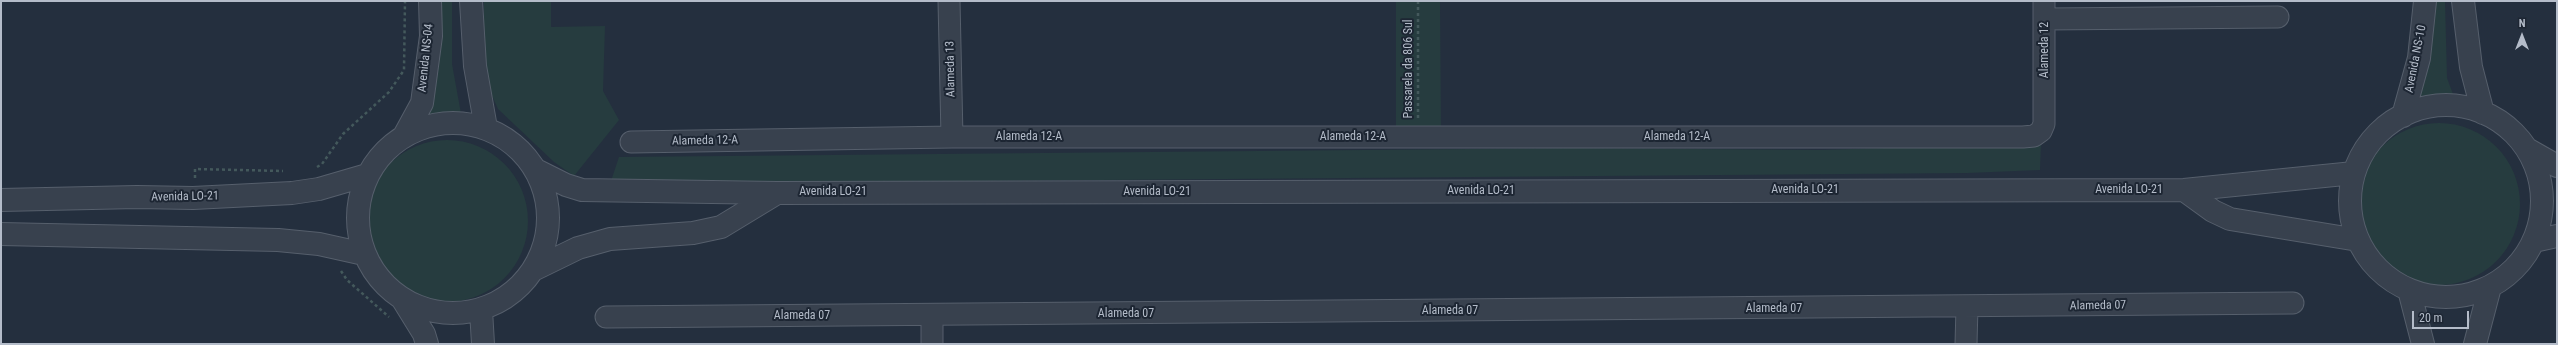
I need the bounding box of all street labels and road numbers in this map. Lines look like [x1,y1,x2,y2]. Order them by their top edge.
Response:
street label: Passarela da 806 Sul [1402,19,1416,119]
street label: Alameda 12 [2038,22,2052,78]
street label: Avenida NS-04 [415,23,437,93]
street label: Avenida NS-10 [2402,24,2430,94]
street label: Alameda 13 [943,41,959,97]
street label: Alameda 12-A [996,130,1062,144]
street label: Alameda 12-A [1320,130,1386,144]
street label: Alameda 12-A [1644,130,1710,144]
street label: Alameda 12-A [672,133,738,149]
street label: Avenida LO-21 [1771,183,1839,197]
street label: Avenida LO-21 [2095,183,2163,197]
street label: Avenida LO-21 [1447,184,1515,198]
street label: Avenida LO-21 [799,185,867,199]
street label: Avenida LO-21 [1123,185,1191,199]
street label: Avenida LO-21 [151,189,219,205]
street label: Alameda 07 [2070,298,2126,314]
street label: Alameda 07 [1746,302,1802,316]
street label: Alameda 07 [1422,304,1478,318]
street label: Alameda 07 [1098,307,1154,321]
street label: Alameda 07 [774,309,830,323]

